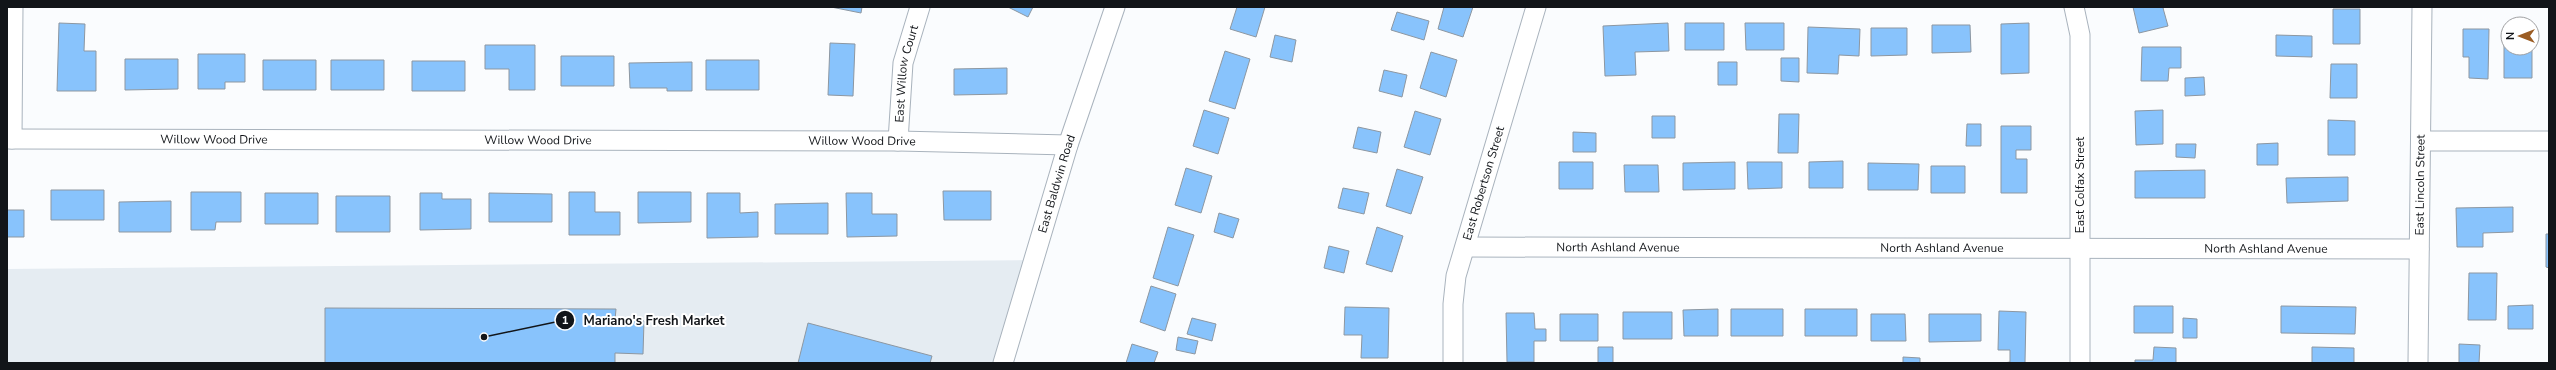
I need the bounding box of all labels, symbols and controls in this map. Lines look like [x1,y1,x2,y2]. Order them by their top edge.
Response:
north arrow [2500,16,2540,56]
street label: East Willow Court [891,22,922,123]
text: N [2503,32,2518,40]
street label: East Robertson Street [1459,123,1508,242]
street label: Willow Wood Drive [160,131,268,148]
street label: Willow Wood Drive [484,132,592,148]
street label: East Baldwin Road [1034,132,1079,235]
street label: Willow Wood Drive [808,133,916,149]
street label: East Lincoln Street [2411,134,2429,236]
street label: East Colfax Street [2072,136,2088,233]
street label: North Ashland Avenue [1556,239,1680,255]
street label: North Ashland Avenue [1880,240,2004,256]
street label: North Ashland Avenue [2204,241,2328,257]
callout: Mariano's Fresh Market [555,308,732,333]
text: 1 [561,312,569,328]
text: Mariano's Fresh Market [583,312,726,330]

